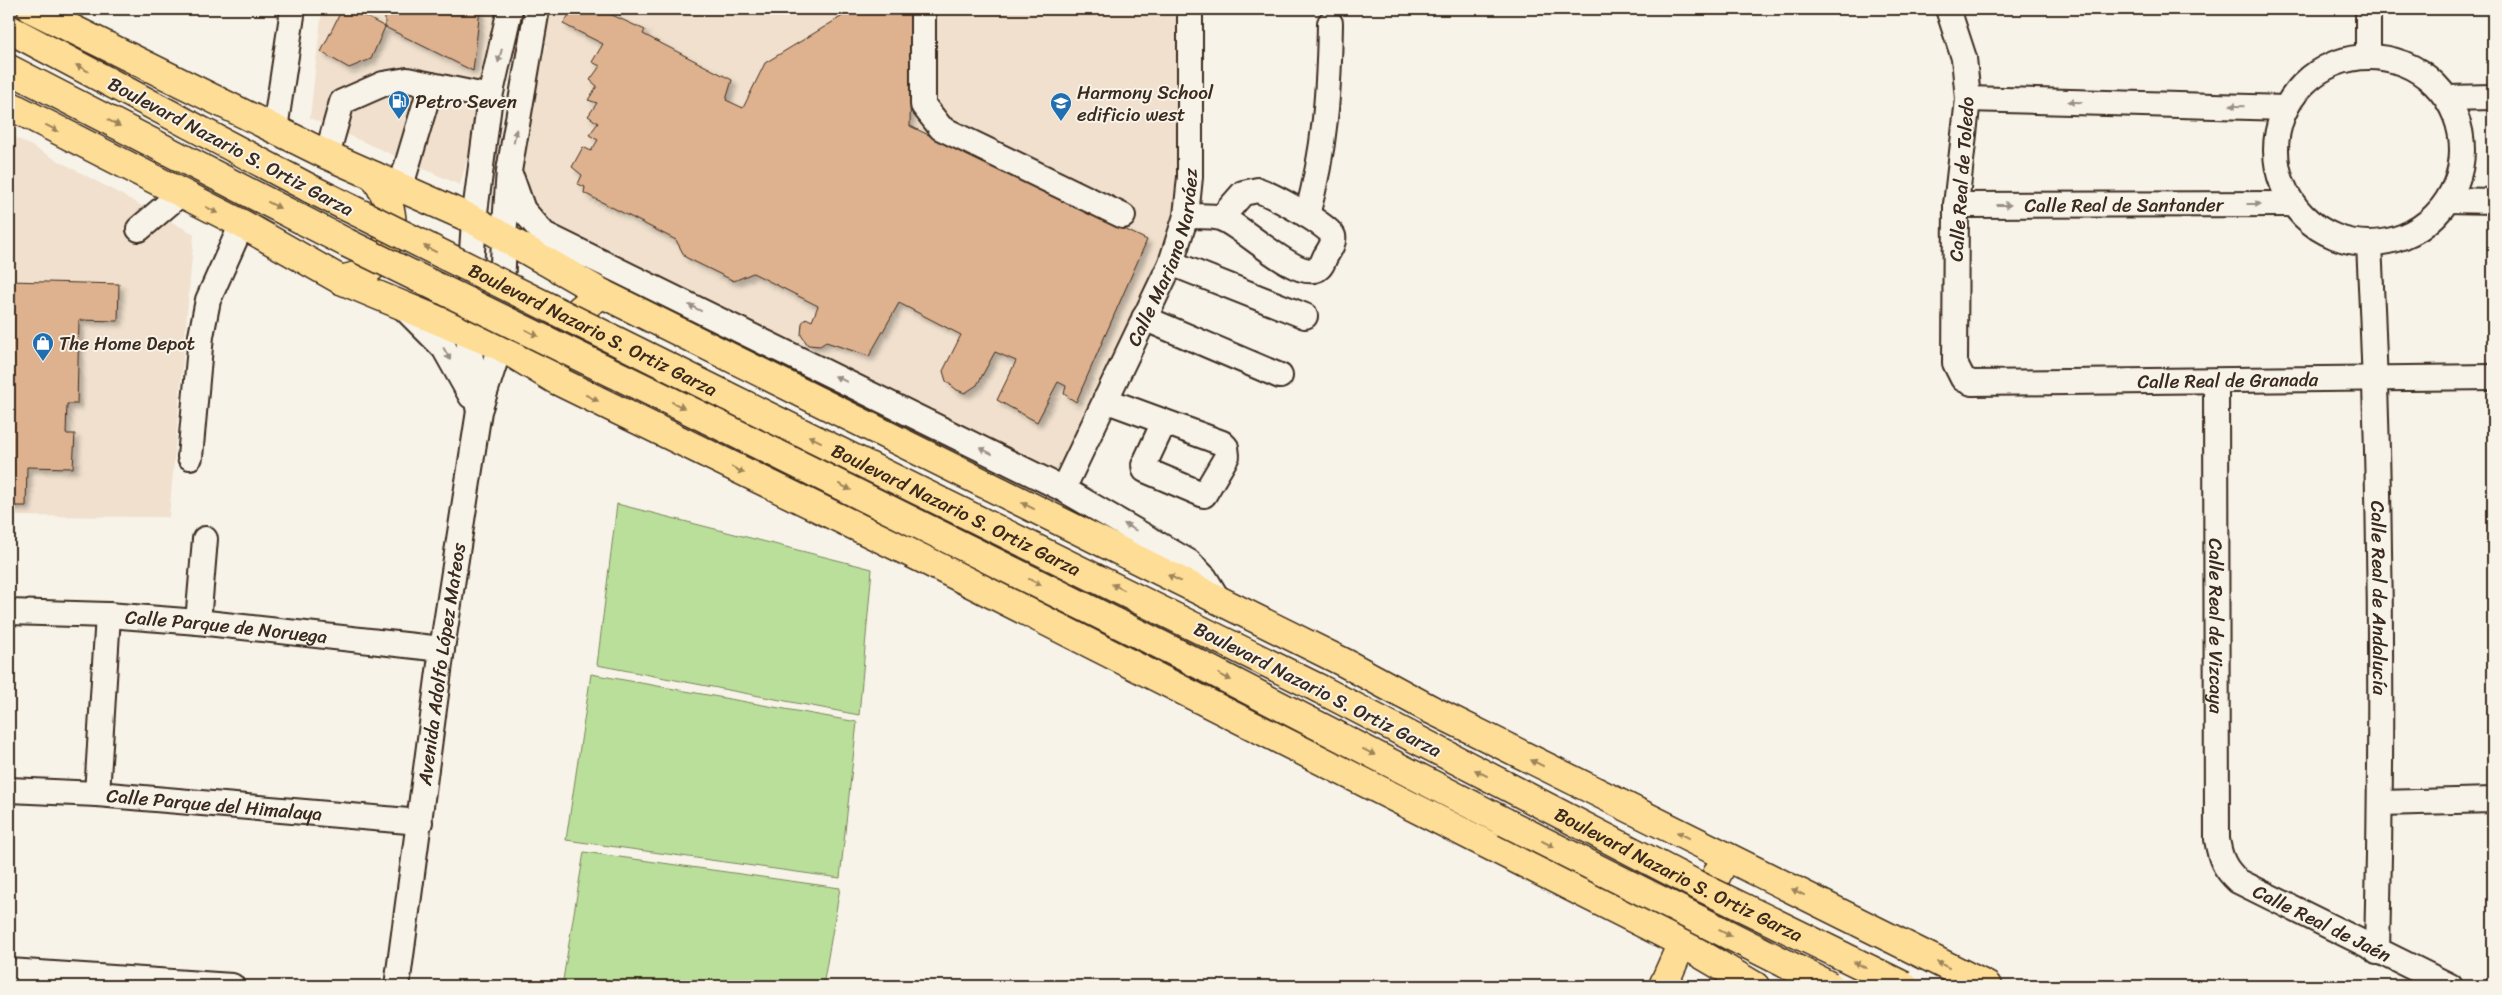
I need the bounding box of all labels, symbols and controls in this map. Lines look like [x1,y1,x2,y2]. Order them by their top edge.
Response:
one-way arrow [496,49,504,64]
one-way arrow [75,64,89,72]
street label: Boulevard Nazario S. Ortiz Garza [102,67,360,226]
place label: Harmony School edificio west [1077,76,1214,131]
place label: Petro Seven [415,85,517,118]
fuel station icon: Petro Seven [387,89,411,120]
school or university icon: Harmony School edificio west [1049,91,1073,122]
street label: Calle Real de Toledo [1939,95,1984,263]
one-way arrow [2067,98,2083,106]
one-way arrow [2229,102,2245,110]
one-way arrow [107,119,122,127]
one-way arrow [45,124,59,132]
one-way arrow [512,128,520,144]
street label: Calle Mariano Narváez [1118,167,1207,352]
street label: Calle Real de Santander [2024,188,2225,222]
one-way arrow [2247,200,2263,208]
one-way arrow [267,201,282,209]
one-way arrow [1997,201,2013,209]
one-way arrow [205,206,219,214]
one-way arrow [423,245,437,253]
street label: Boulevard Nazario S. Ortiz Garza [463,254,723,406]
one-way arrow [688,304,702,312]
place label: The Home Depot [59,327,195,360]
one-way arrow [525,329,540,337]
shop icon: The Home Depot [31,331,55,362]
one-way arrow [443,347,452,360]
street label: Calle Real de Granada [2137,363,2319,398]
one-way arrow [833,375,848,383]
one-way arrow [585,394,599,402]
one-way arrow [671,401,686,409]
one-way arrow [808,434,822,442]
street label: Boulevard Nazario S. Ortiz Garza [826,434,1087,586]
one-way arrow [979,447,994,455]
one-way arrow [731,466,745,474]
one-way arrow [838,483,852,491]
street label: Calle Real de Andalucía [2361,500,2396,696]
one-way arrow [1021,502,1035,510]
one-way arrow [1123,523,1136,532]
street label: Calle Real de Vizcaya [2199,538,2233,714]
street label: Avenida Adolfo López Mateos [408,540,475,788]
one-way arrow [1166,574,1181,583]
one-way arrow [1028,578,1042,586]
one-way arrow [1111,583,1125,591]
street label: Calle Parque de Noruega [124,600,330,653]
street label: Boulevard Nazario S. Ortiz Garza [1188,612,1448,767]
one-way arrow [1217,673,1232,681]
one-way arrow [1362,748,1376,756]
one-way arrow [1530,758,1544,766]
one-way arrow [1474,769,1488,777]
street label: Calle Parque del Himalaya [105,779,324,831]
street label: Boulevard Nazario S. Ortiz Garza [1549,798,1809,951]
one-way arrow [1675,831,1690,839]
one-way arrow [1541,840,1555,848]
street label: Calle Real de Jaén [2247,875,2397,971]
one-way arrow [1791,888,1805,896]
one-way arrow [1717,929,1732,937]
one-way arrow [1936,960,1951,969]
one-way arrow [1853,961,1867,969]

